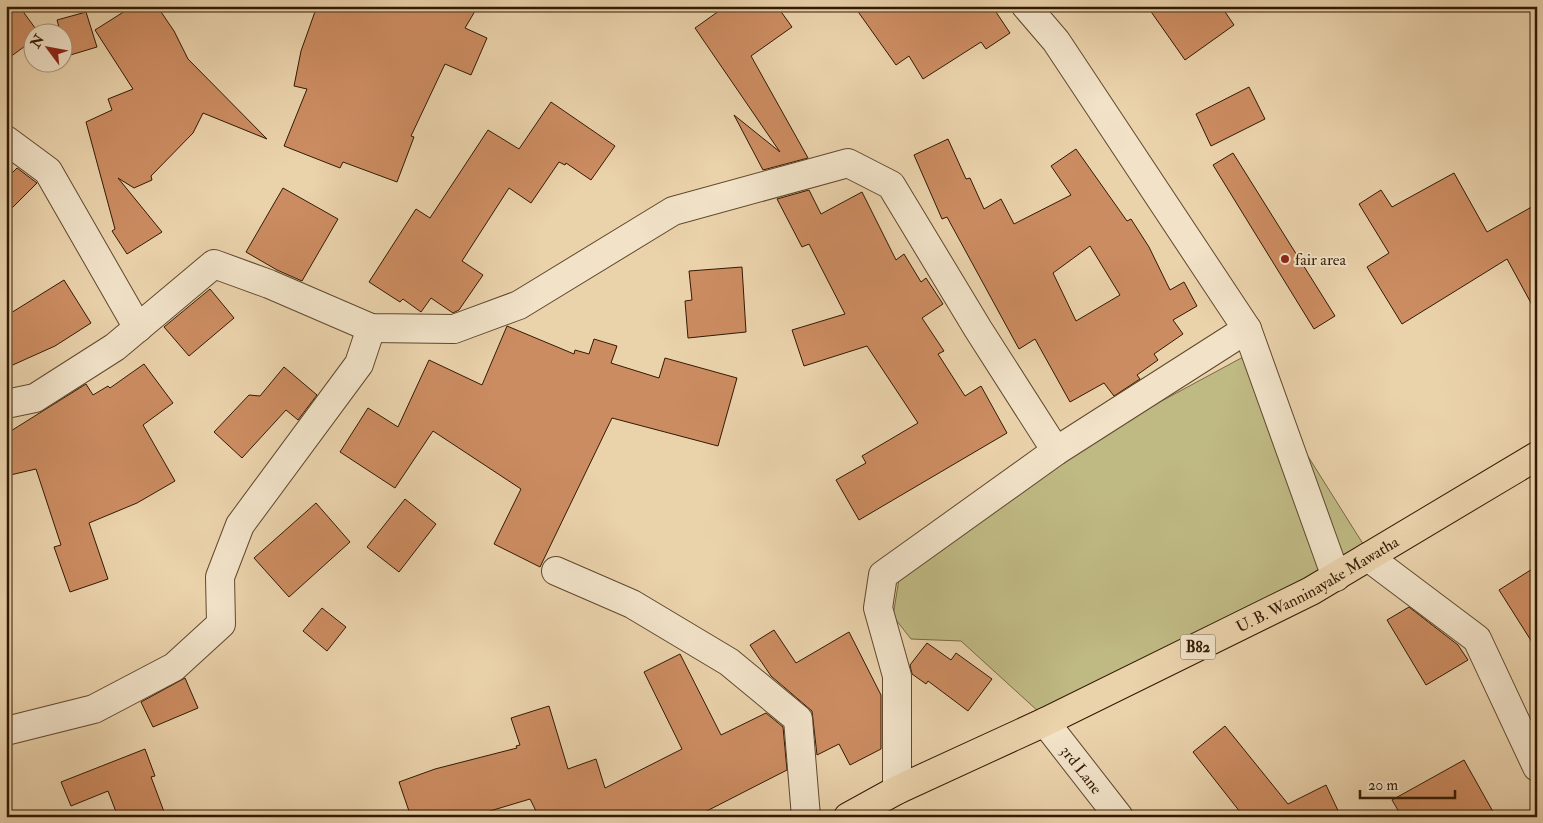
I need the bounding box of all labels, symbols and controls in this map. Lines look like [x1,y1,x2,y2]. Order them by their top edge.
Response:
north arrow [22,22,72,72]
text: N [26,31,48,52]
place label: fair area [1295,250,1347,270]
marker: fair area [1279,253,1291,265]
street label: U. B. Wanninayake Mawatha [1233,532,1403,637]
road number: B82 [1180,634,1216,660]
street label: 3rd Lane [1056,742,1106,799]
scale bar [1360,768,1456,800]
text: 20 m [1368,776,1398,795]

